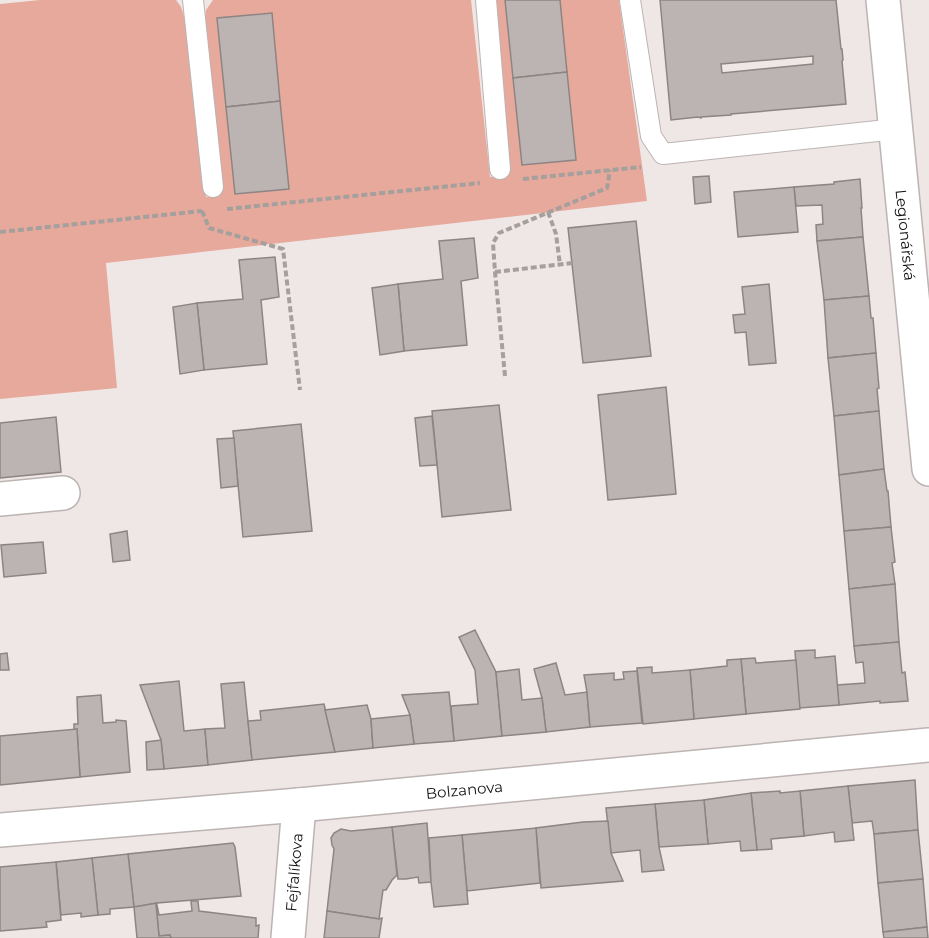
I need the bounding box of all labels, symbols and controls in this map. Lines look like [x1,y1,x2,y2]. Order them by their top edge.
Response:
street label: Legionářská [892,188,920,281]
street label: Bolzanova [425,776,504,802]
street label: Fejfalíkova [281,832,306,912]

